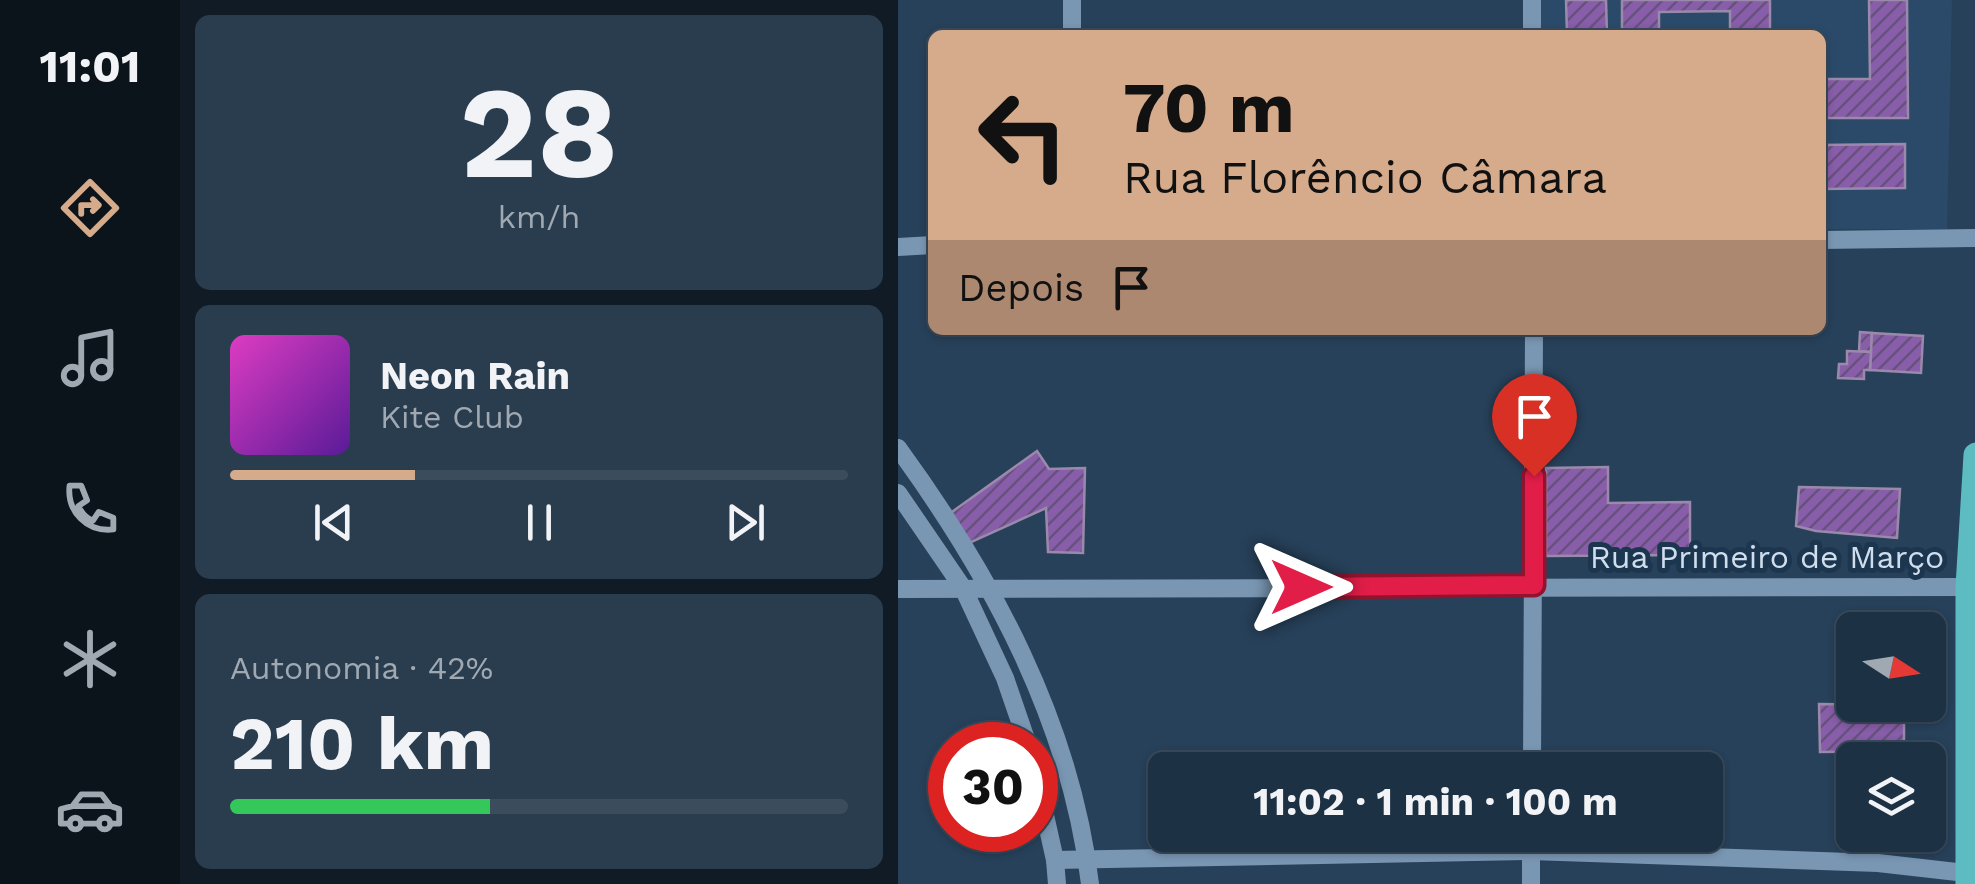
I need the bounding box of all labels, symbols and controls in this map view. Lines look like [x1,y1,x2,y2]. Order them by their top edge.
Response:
text: 11:01 [40,40,140,93]
text: 28 [460,56,619,209]
text: 70 m [1123,67,1295,149]
icon: left [958,70,1088,200]
text: Rua Florêncio Câmara [1123,151,1607,204]
icon: directions [55,173,125,243]
text: km/h [498,198,580,236]
icon: arrive [1104,260,1159,315]
text: Depois [958,266,1084,310]
icon: music [55,323,125,393]
text: Neon Rain [380,354,570,398]
pin [1492,374,1577,477]
icon: arrive [1507,389,1562,444]
text: Kite Club [380,398,524,436]
icon: phone [55,474,125,544]
icon: previous [306,495,361,550]
icon: pause [512,495,567,550]
icon: next [718,495,773,550]
position arrow [1249,535,1353,639]
street label: Rua Primeiro de Março [1590,538,1944,576]
north arrow [1836,612,1946,722]
map controls [1836,612,1946,852]
icon: climate [55,624,125,694]
text: Autonomia · 42% [230,649,493,687]
text: 210 km [230,699,494,787]
speed limit sign: 30 [928,722,1058,852]
button: layers [1836,742,1946,852]
icon: car [55,774,125,844]
text: 11:02 · 1 min · 100 m [1253,780,1618,824]

